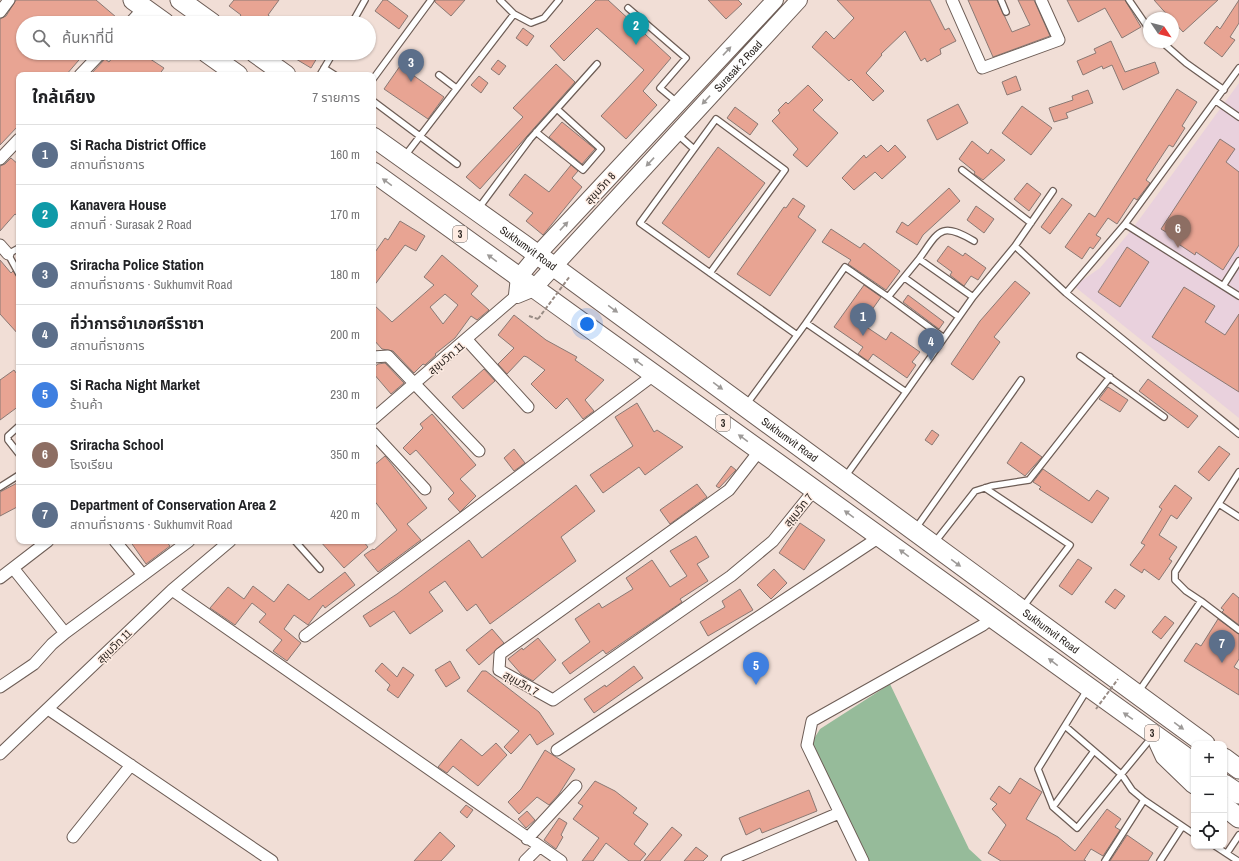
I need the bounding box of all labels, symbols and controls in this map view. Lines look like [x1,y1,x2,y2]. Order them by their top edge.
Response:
pin: 2 [623,12,649,45]
north arrow [1143,12,1179,48]
search box [16,16,376,60]
icon: search [30,27,52,49]
text: ค้นหาที่นี่ [62,27,114,48]
street label: Surasak 2 Road [711,38,765,95]
one-way arrow [722,46,732,56]
pin: 3 [398,49,424,82]
text: ใกล้เคียง [32,85,95,108]
text: 7 รายการ [312,89,360,106]
one-way arrow [702,96,711,105]
text: Si Racha District Office [70,134,206,155]
text: 1 [42,146,48,163]
text: 160 m [330,146,360,163]
text: สถานที่ราชการ [70,156,145,173]
one-way arrow [645,157,654,167]
street label: สุขุมวิท 8 [582,169,618,207]
one-way arrow [381,178,392,186]
text: Kanavera House [70,194,166,215]
text: 2 [42,206,48,223]
text: 170 m [330,206,360,223]
pin: 6 [1165,215,1191,248]
text: สถานที่ · Surasak 2 Road [70,216,192,233]
one-way arrow [560,221,569,231]
street label: Sukhumvit Road [497,223,560,273]
road number: 3 [453,226,467,242]
one-way arrow [487,253,498,262]
text: Sriracha Police Station [70,254,204,275]
text: 3 [42,266,48,283]
text: 180 m [330,266,360,283]
text: สถานที่ราชการ · Sukhumvit Road [70,276,232,293]
pin: 1 [850,303,876,336]
one-way arrow [607,305,618,314]
text: ที่ว่าการอำเภอศรีราชา [70,313,204,334]
your location [577,314,597,334]
text: 4 [42,326,48,343]
text: 200 m [330,326,360,343]
pin: 4 [918,328,944,361]
text: สถานที่ราชการ [70,337,145,354]
street label: สุขุมวิท 11 [425,339,467,377]
one-way arrow [632,358,643,366]
text: Si Racha Night Market [70,374,200,395]
one-way arrow [712,382,723,391]
text: 5 [42,386,48,403]
text: 230 m [330,386,360,403]
text: ร้านค้า [70,396,103,413]
street label: Sukhumvit Road [759,414,821,465]
road number: 3 [716,415,730,431]
text: Sriracha School [70,434,164,455]
one-way arrow [738,434,749,442]
text: 6 [42,446,48,463]
text: 350 m [330,446,360,463]
text: โรงเรียน [70,456,113,473]
street label: สุขุมวิท 7 [780,491,816,529]
text: Department of Conservation Area 2 [70,494,276,515]
text: 7 [42,506,48,523]
text: 420 m [330,506,360,523]
one-way arrow [844,510,854,518]
text: สถานที่ราชการ · Sukhumvit Road [70,516,232,533]
one-way arrow [898,549,909,557]
one-way arrow [951,559,961,567]
street label: Sukhumvit Road [1020,606,1082,657]
street label: สุขุมวิท 11 [94,626,134,666]
pin: 7 [1209,630,1235,663]
pin: 5 [743,652,769,685]
one-way arrow [1047,658,1058,666]
street label: สุขุมวิท 7 [501,667,541,699]
one-way arrow [1122,712,1133,720]
one-way arrow [1174,721,1184,729]
road number: 3 [1145,725,1159,741]
map controls [1191,741,1227,849]
button: + [1191,741,1227,777]
button: − [1191,777,1227,813]
button: locate [1191,813,1227,849]

